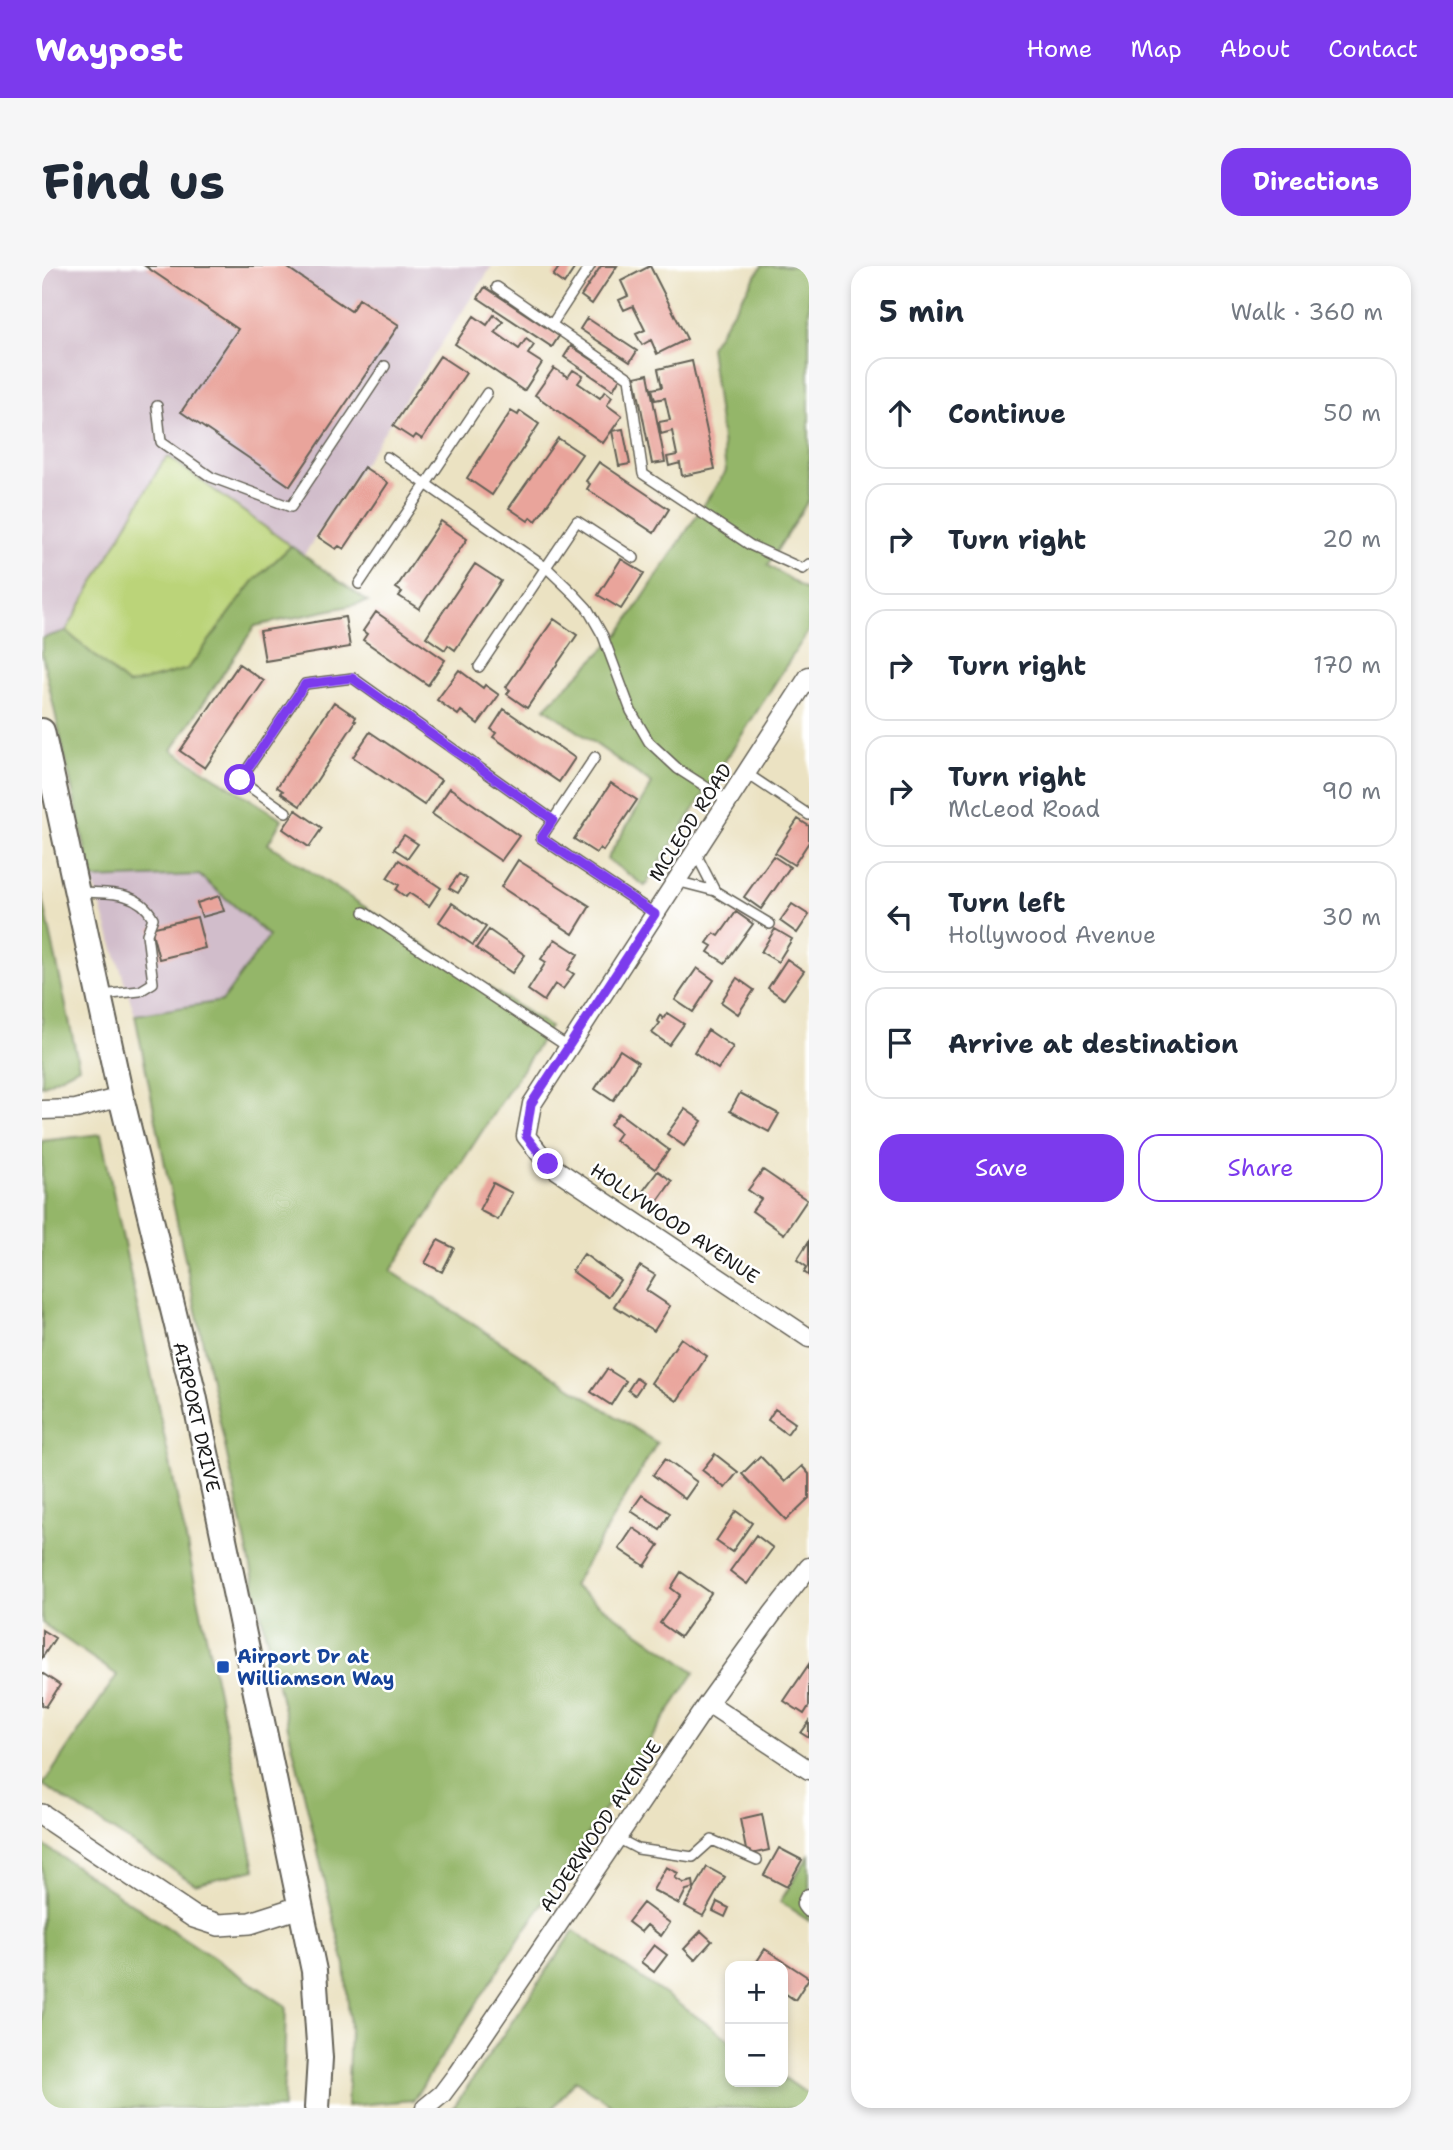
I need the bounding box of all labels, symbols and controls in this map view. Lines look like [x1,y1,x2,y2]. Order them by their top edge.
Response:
text: Waypost [35,27,183,72]
text: Home [1026,33,1092,65]
text: Map [1130,33,1182,65]
text: About [1220,33,1290,65]
text: Contact [1328,33,1418,65]
button: Directions [1221,148,1411,216]
text: Find us [42,149,225,215]
text: 5 min [879,291,964,332]
text: Walk · 360 m [1230,297,1383,327]
icon: ahead [881,394,919,432]
text: Continue [948,396,1066,431]
text: 50 m [1323,398,1381,428]
icon: right [881,520,919,558]
text: Turn right [948,522,1086,557]
text: 20 m [1322,524,1381,554]
icon: right [881,646,919,684]
text: Turn right [948,648,1086,683]
text: 170 m [1313,650,1381,680]
street label: MCLEOD ROAD [643,759,738,886]
text: Turn right [948,759,1086,794]
route start [224,764,255,795]
icon: right [881,772,919,810]
text: 90 m [1321,776,1381,806]
text: McLeod Road [948,794,1100,824]
text: Turn left [948,885,1065,920]
icon: left [881,898,919,936]
text: 30 m [1322,902,1381,932]
text: Hollywood Avenue [948,920,1156,950]
icon: arrive [881,1024,919,1062]
text: Arrive at destination [948,1026,1238,1061]
button: Save [879,1134,1124,1202]
button: Share [1138,1134,1383,1202]
route end [532,1148,563,1179]
street label: HOLLYWOOD AVENUE [585,1157,764,1289]
street label: AIRPORT DRIVE [167,1339,226,1495]
place label: Airport Dr at Williamson Way [237,1644,394,1691]
marker: Airport Dr at Williamson Way [215,1659,231,1675]
street label: ALDERWOOD AVENUE [534,1736,667,1917]
map controls [725,1961,788,2087]
button: + [725,1961,788,2024]
button: − [725,2024,788,2087]

